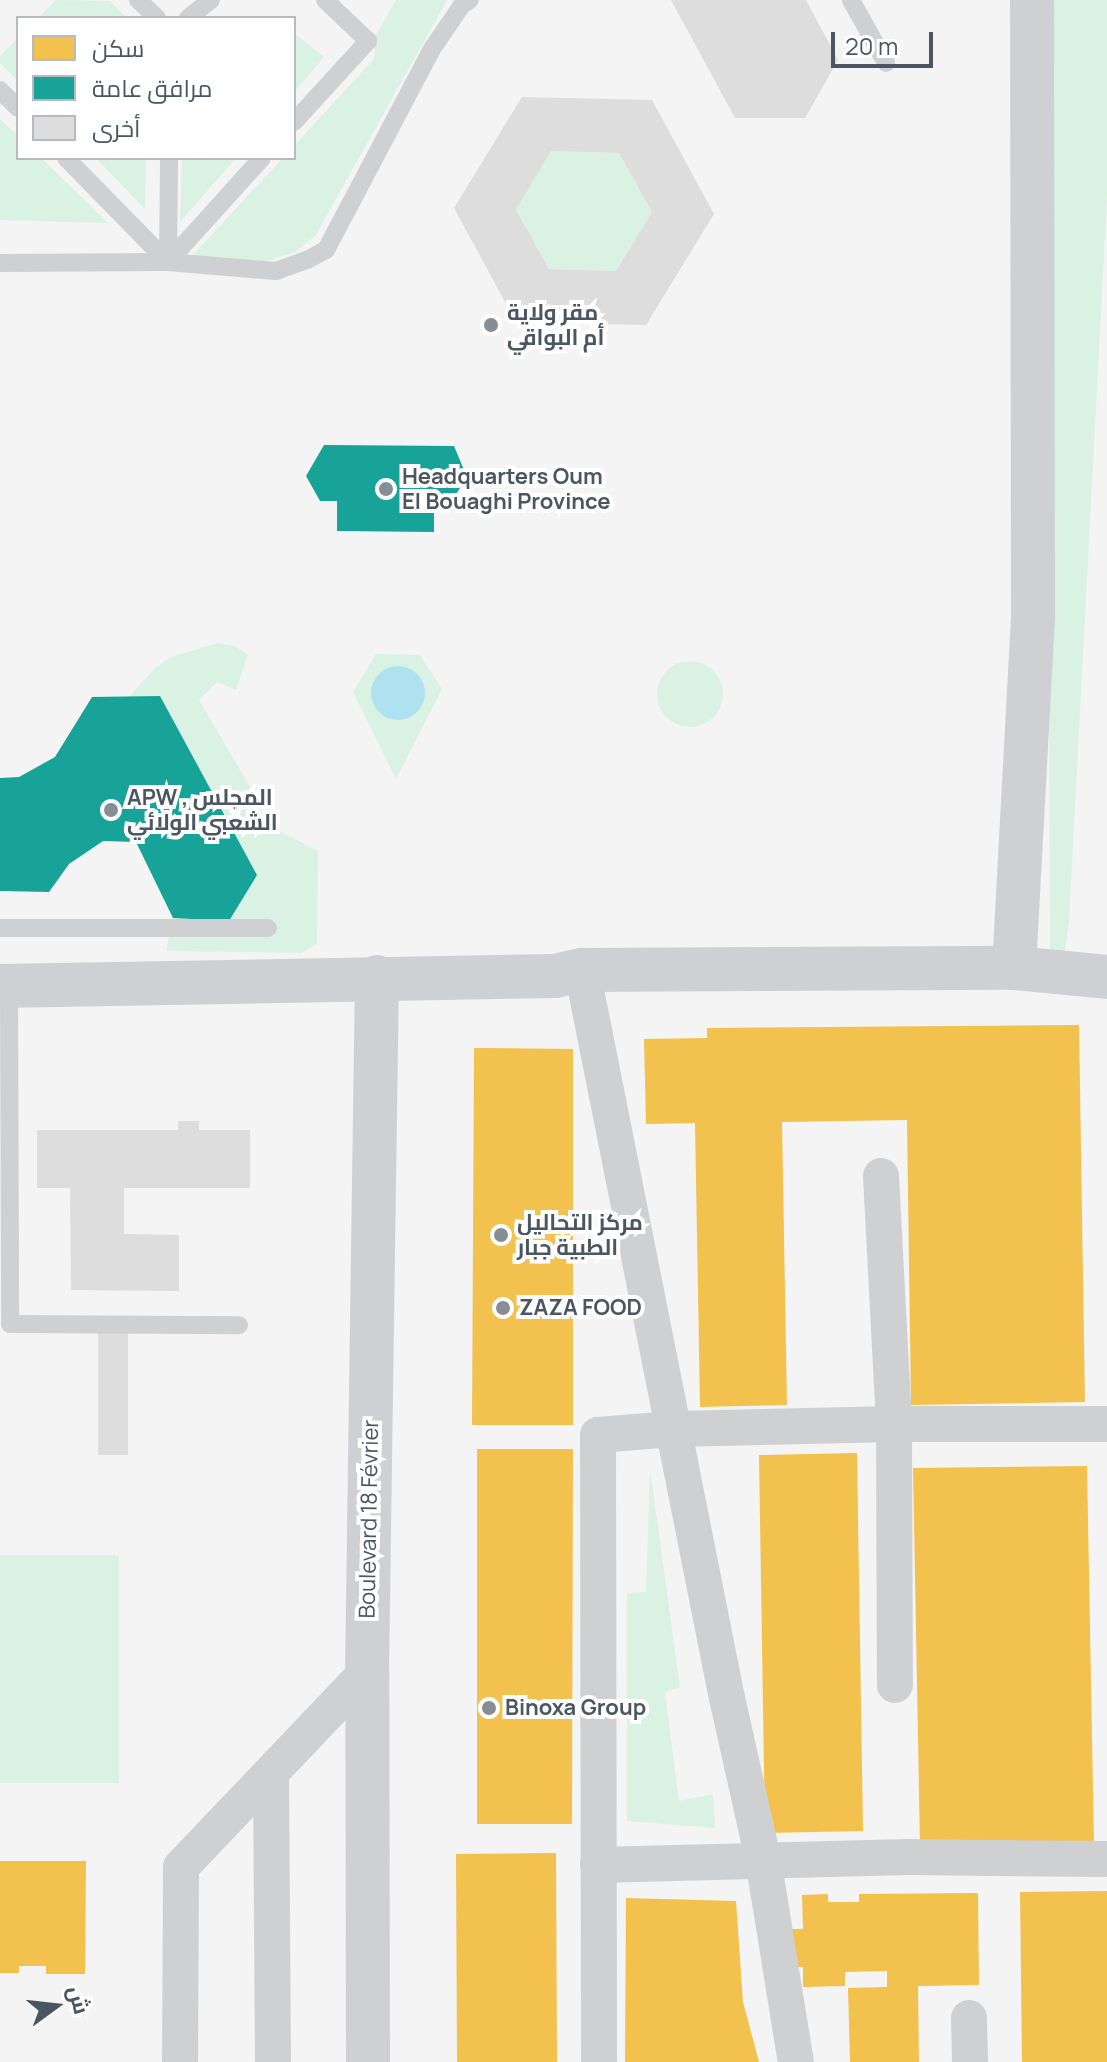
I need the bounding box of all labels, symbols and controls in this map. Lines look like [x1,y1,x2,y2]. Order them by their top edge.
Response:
legend [16,16,296,160]
scale bar [835,16,937,66]
text: 20 m [845,29,898,62]
text: سكن [92,31,144,64]
text: مرافق عامة [92,71,212,104]
text: أخرى [92,111,140,144]
place label: مقر ولاية أم البواقي [507,299,604,350]
marker: مقر ولاية أم البواقي [482,316,500,334]
place label: Headquarters Oum El Bouaghi Province [402,463,610,514]
marker: Headquarters Oum El Bouaghi Province [377,480,395,498]
place label: APW , المجلس الشعبي الولائي [127,784,278,836]
marker: APW , المجلس الشعبي الولائي [102,801,120,819]
place label: مركز التحاليل الطبية جبار [517,1209,643,1260]
marker: مركز التحاليل الطبية جبار [492,1226,510,1244]
place label: ZAZA FOOD [519,1295,642,1321]
marker: ZAZA FOOD [494,1299,512,1317]
street label: Boulevard 18 Février [354,1419,384,1619]
place label: Binoxa Group [505,1695,646,1721]
marker: Binoxa Group [480,1699,498,1717]
north arrow [16,1966,96,2046]
text: ش [61,1982,97,2017]

